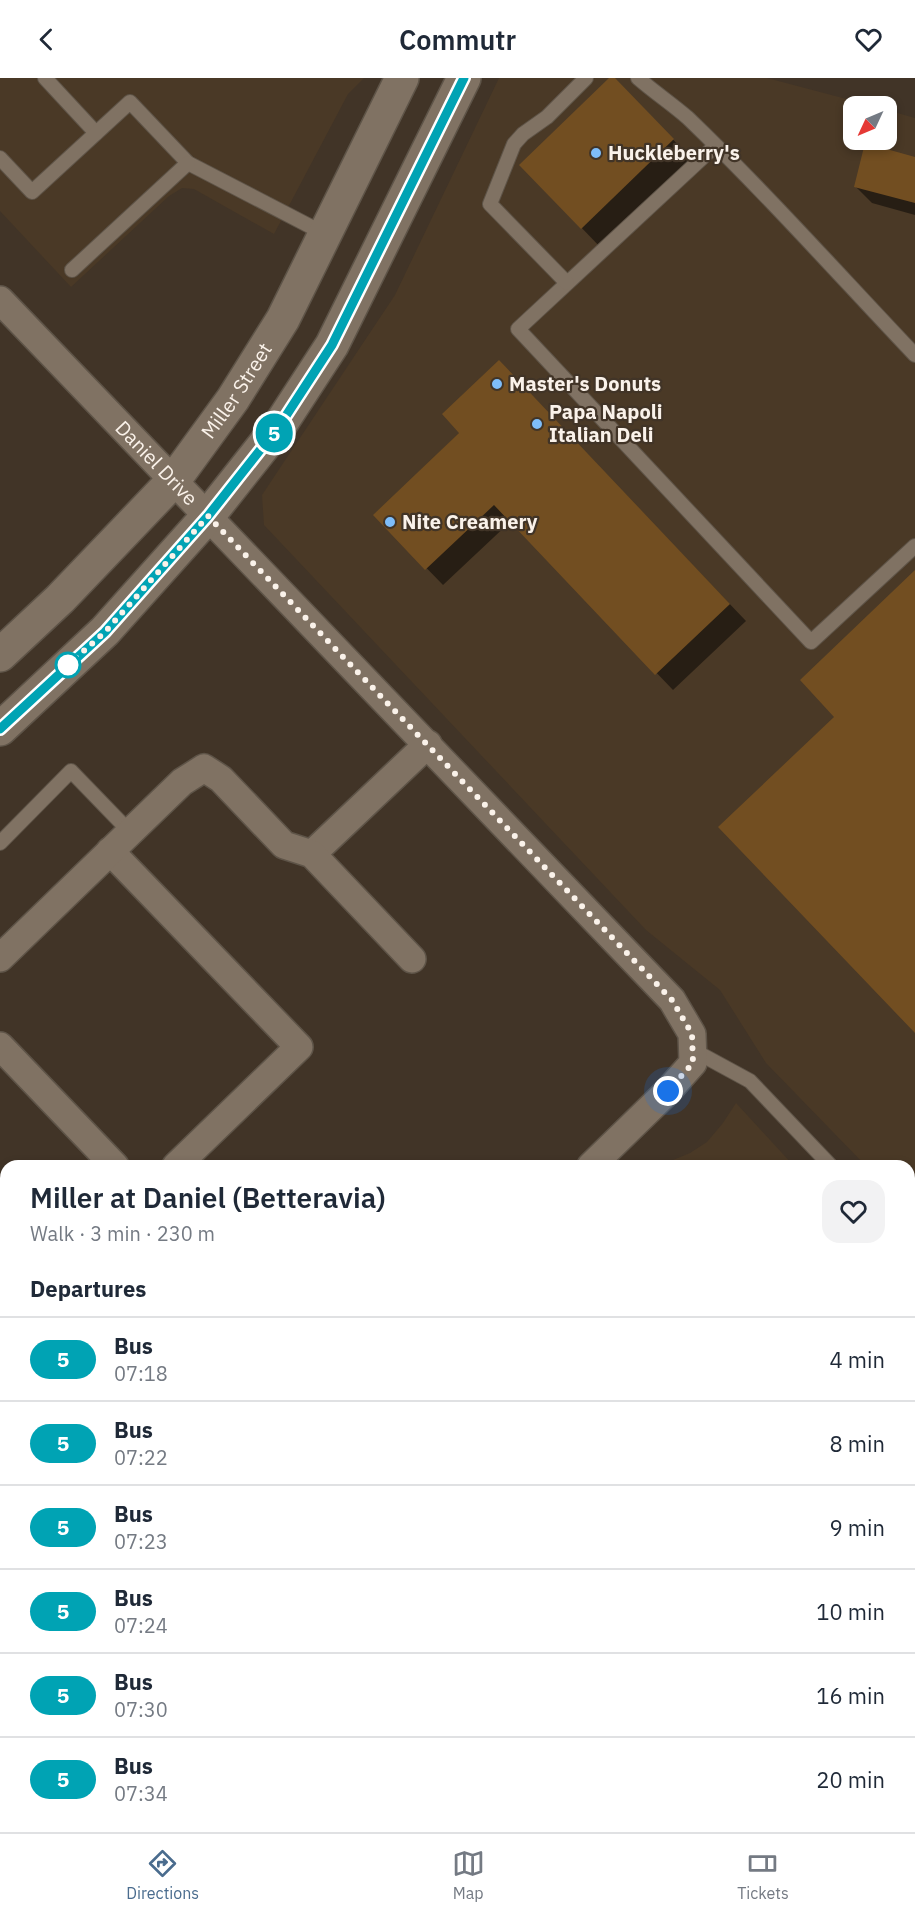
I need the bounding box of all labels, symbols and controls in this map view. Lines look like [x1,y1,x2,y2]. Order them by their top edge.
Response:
text: Commutr [399,22,516,57]
icon: back [30,23,63,56]
icon: heart [852,23,885,56]
north arrow [843,96,897,150]
map controls [843,96,897,150]
place label: Huckleberry's [608,139,740,166]
marker: Huckleberry's [589,146,603,160]
street label: Miller Street [195,337,278,444]
place label: Master's Donuts [509,370,661,397]
marker: Master's Donuts [490,377,504,391]
place label: Papa Napoli Italian Deli [549,398,663,448]
street label: Daniel Drive [110,414,204,511]
line badge: 5 [254,414,294,452]
marker: Papa Napoli Italian Deli [530,417,544,431]
text: 5 [268,419,280,447]
place label: Nite Creamery [402,508,538,535]
marker: Nite Creamery [383,515,397,529]
unlabelled marker [55,652,81,678]
your location [653,1076,683,1106]
text: Miller at Daniel (Betteravia) [30,1179,386,1216]
button: heart [822,1180,885,1243]
text: Walk · 3 min · 230 m [30,1220,215,1247]
text: Departures [30,1274,146,1303]
text: Bus [114,1331,153,1360]
text: 5 [57,1345,69,1373]
text: 4 min [829,1345,885,1374]
text: 07:18 [114,1360,168,1387]
text: Bus [114,1415,153,1444]
text: 5 [57,1429,69,1457]
text: 8 min [829,1429,885,1458]
text: 07:22 [114,1444,168,1471]
text: Bus [114,1499,153,1528]
text: 5 [57,1513,69,1541]
text: 9 min [829,1513,885,1542]
text: 07:23 [114,1528,168,1555]
text: Bus [114,1583,153,1612]
text: 5 [57,1597,69,1625]
text: 10 min [816,1597,885,1626]
text: 07:24 [114,1612,168,1639]
text: Bus [114,1667,153,1696]
text: 5 [57,1681,69,1709]
text: 16 min [816,1681,885,1710]
text: 07:30 [114,1696,168,1723]
text: Bus [114,1751,153,1780]
text: 5 [57,1765,69,1793]
text: 20 min [816,1765,885,1794]
text: 07:34 [114,1780,168,1807]
tab: Directions [126,1847,199,1903]
tab: Map [452,1847,485,1903]
tab: Tickets [737,1847,789,1903]

